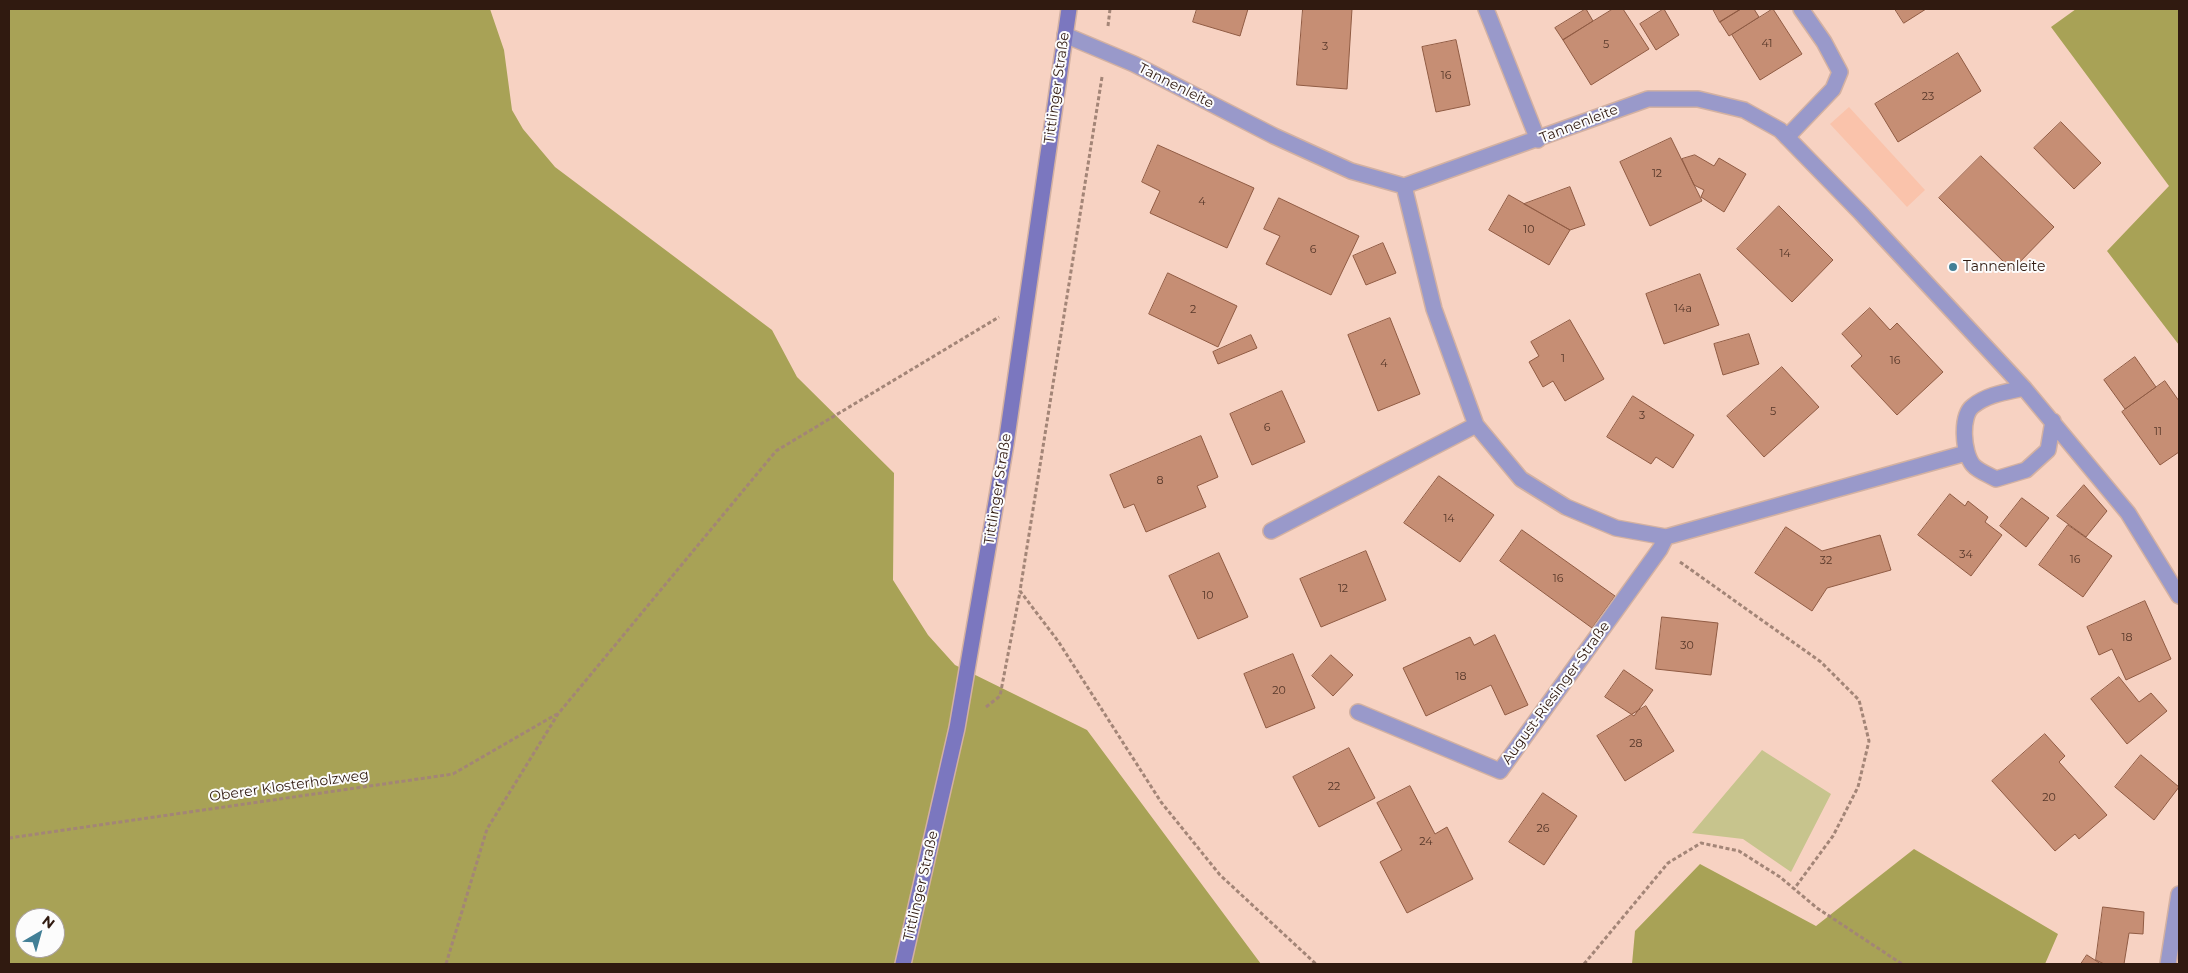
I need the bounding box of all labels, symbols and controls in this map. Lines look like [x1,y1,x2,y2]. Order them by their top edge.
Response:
street label: Tittlinger Straße [1041,31,1073,145]
house number: 41 [1762,37,1772,51]
house number: 5 [1603,38,1609,52]
house number: 3 [1322,40,1328,54]
street label: Tannenleite [1135,60,1217,112]
house number: 16 [1441,69,1451,83]
house number: 23 [1922,90,1934,104]
street label: Tannenleite [1537,101,1621,147]
house number: 12 [1652,167,1662,181]
house number: 4 [1198,195,1206,209]
house number: 10 [1523,223,1535,237]
house number: 6 [1310,243,1316,257]
house number: 14 [1779,247,1791,261]
place label: Tannenleite [1963,259,2045,275]
marker: Tannenleite [1947,261,1959,273]
house number: 14a [1674,302,1692,316]
house number: 2 [1190,303,1196,317]
house number: 1 [1561,352,1565,366]
house number: 16 [1890,354,1900,368]
house number: 4 [1380,357,1388,371]
house number: 5 [1770,405,1776,419]
house number: 3 [1639,409,1645,423]
house number: 6 [1264,421,1270,435]
house number: 11 [2154,425,2162,439]
street label: Tittlinger Straße [981,432,1015,546]
house number: 8 [1156,474,1164,488]
house number: 14 [1443,512,1455,526]
house number: 34 [1959,548,1973,562]
house number: 16 [2070,553,2080,567]
house number: 32 [1820,554,1832,568]
house number: 16 [1553,572,1563,586]
house number: 12 [1338,582,1348,596]
house number: 10 [1202,589,1214,603]
street label: August-Riesinger-Straße [1499,618,1613,768]
house number: 18 [2122,631,2132,645]
house number: 30 [1680,639,1694,653]
house number: 18 [1456,670,1466,684]
house number: 20 [1272,684,1286,698]
house number: 28 [1629,737,1643,751]
street label: Oberer Klosterholzweg [208,766,370,806]
house number: 22 [1328,780,1340,794]
house number: 20 [2042,791,2056,805]
house number: 26 [1537,822,1549,836]
street label: Tittlinger Straße [900,829,942,943]
house number: 24 [1419,835,1433,849]
north arrow [15,908,65,958]
text: N [39,911,59,933]

